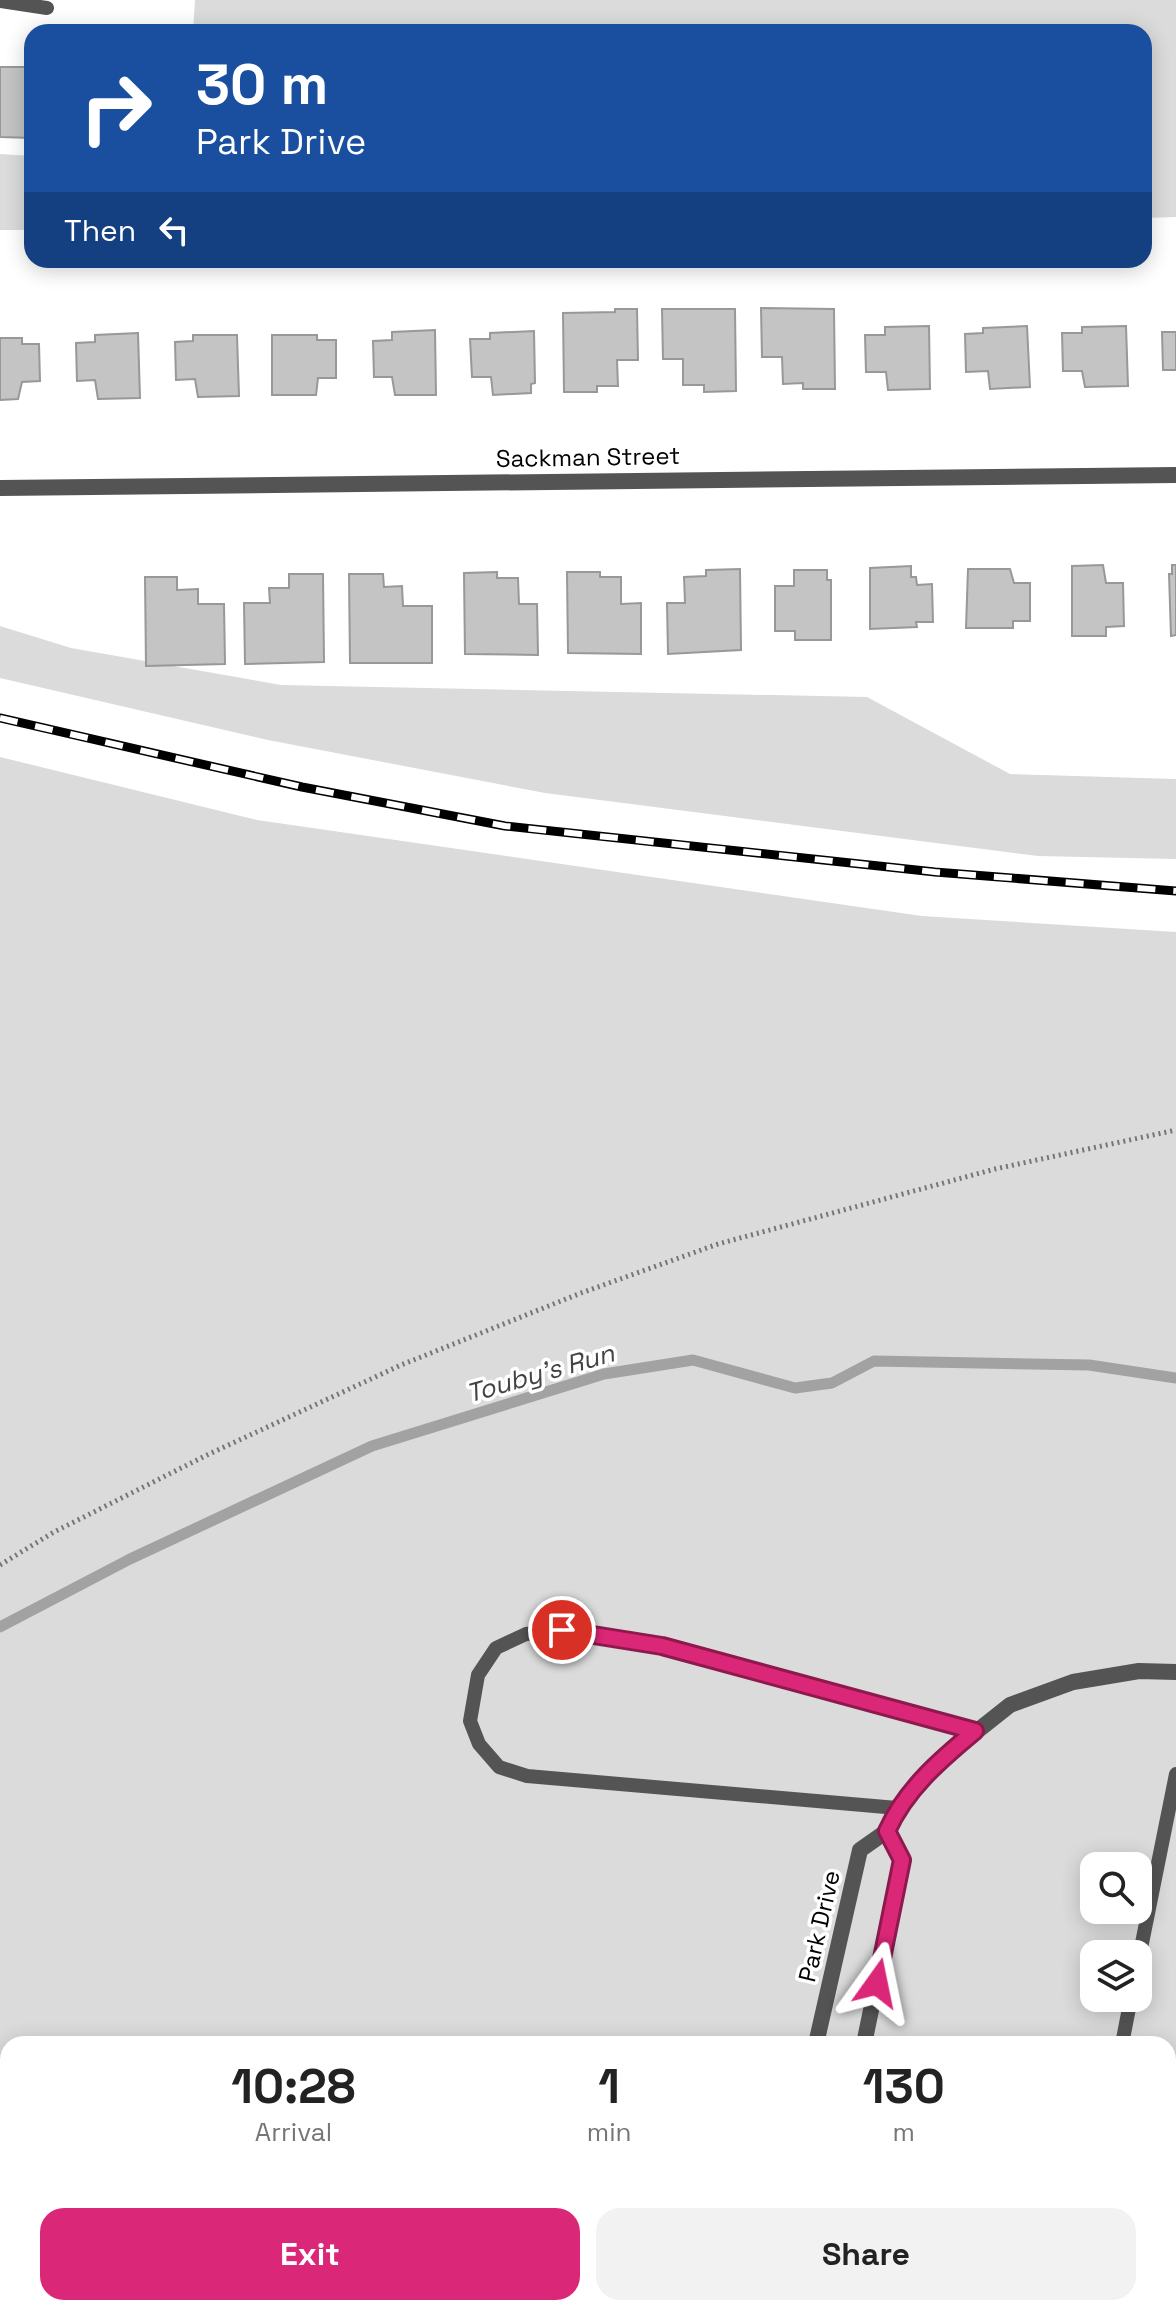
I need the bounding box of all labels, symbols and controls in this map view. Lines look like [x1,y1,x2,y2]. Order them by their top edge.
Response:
text: 30 m [196,49,328,120]
icon: right [64,56,168,160]
text: Park Drive [196,119,366,165]
icon: left [152,208,196,252]
text: Then [64,211,136,250]
street label: Sackman Street [496,440,680,474]
water label: Touby's Run [462,1335,619,1410]
pin [528,1596,596,1664]
icon: arrive [540,1608,584,1652]
map controls [1080,1852,1152,2012]
button: search [1080,1852,1152,1924]
street label: Park Drive [791,1867,847,1985]
button: layers [1080,1940,1152,2012]
position arrow [835,1941,919,2025]
text: 10:28 [231,2056,356,2117]
text: 1 [598,2056,620,2117]
text: 130 [863,2056,945,2117]
text: Arrival [255,2115,332,2149]
text: min [587,2115,632,2149]
text: m [893,2115,915,2149]
button: Exit [40,2208,580,2300]
button: Share [596,2208,1136,2300]

